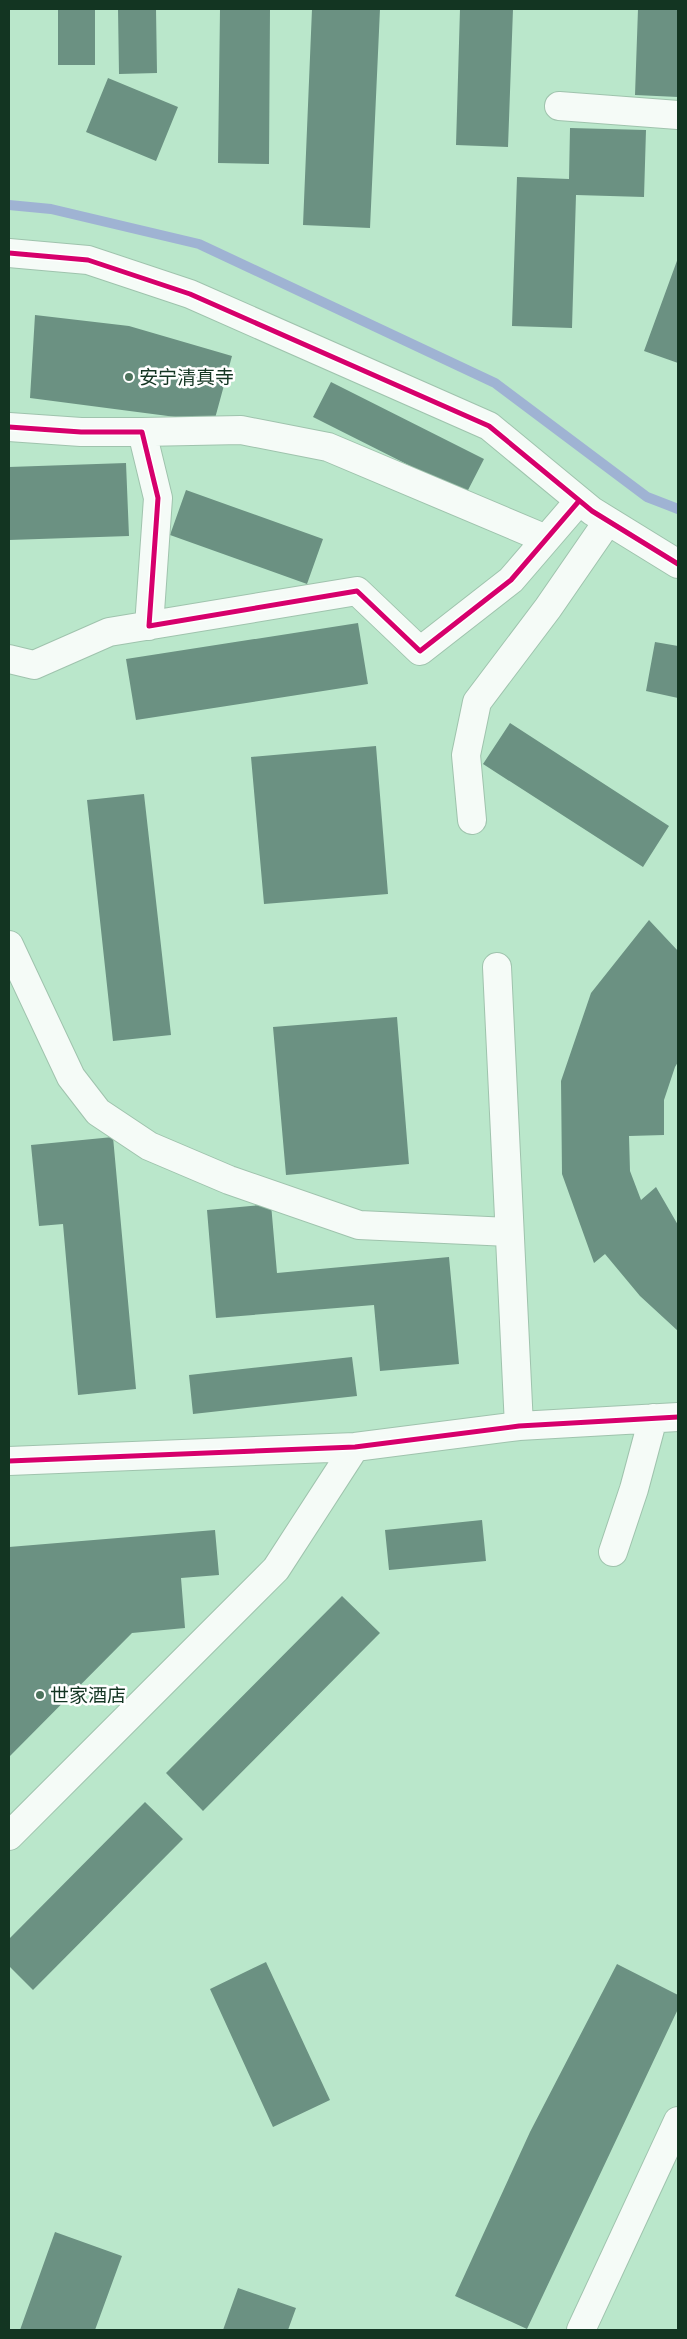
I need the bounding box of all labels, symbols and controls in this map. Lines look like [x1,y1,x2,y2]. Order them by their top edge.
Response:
place label: 安宁清真寺 [139,365,234,389]
marker: 安宁清真寺 [123,371,135,383]
place label: 世家酒店 [50,1683,126,1707]
marker: 世家酒店 [34,1689,46,1701]

